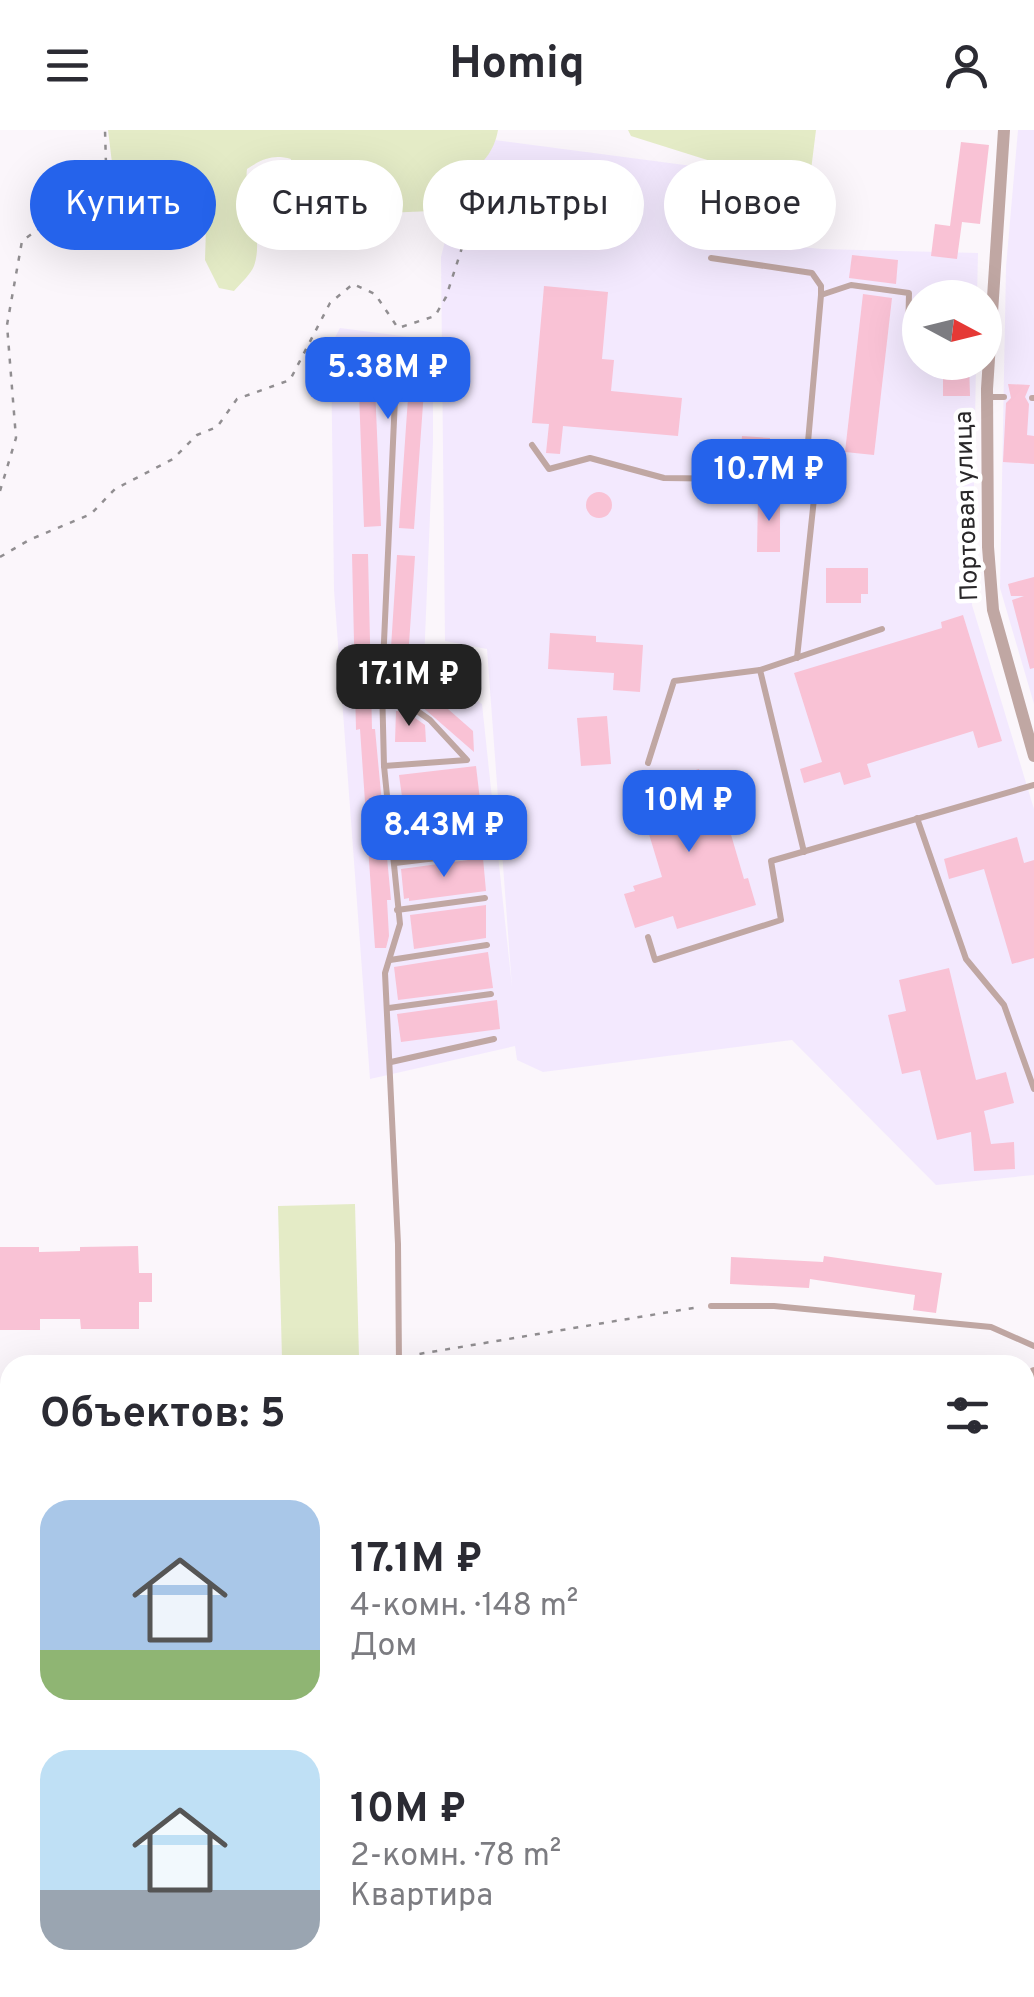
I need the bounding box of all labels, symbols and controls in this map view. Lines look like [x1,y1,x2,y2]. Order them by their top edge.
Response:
text: Homiq [449,37,585,94]
icon: menu [40,38,95,93]
icon: person [939,38,994,93]
chip: Купить [30,160,216,250]
chip: Снять [236,160,403,250]
chip: Фильтры [423,160,644,250]
chip: Новое [664,160,836,250]
north arrow [902,280,1002,380]
map controls [902,280,1002,380]
pin: 5.38M ₽ [296,337,480,422]
text: 5.38M ₽ [327,349,449,389]
street label: Портовая улица [949,410,987,602]
pin: 10.7M ₽ [677,439,861,524]
text: 10.7M ₽ [714,451,824,491]
pin: 17.1M ₽ [317,644,501,729]
text: 17.1M ₽ [358,656,460,696]
pin: 10M ₽ [619,770,759,855]
text: 10M ₽ [645,782,733,822]
pin: 8.43M ₽ [352,795,536,880]
text: 8.43M ₽ [383,807,505,847]
icon: filters [940,1388,995,1443]
text: Объектов: 5 [40,1389,286,1442]
text: 17.1M ₽ [350,1534,483,1587]
icon: home [120,1540,240,1660]
text: 4-комн. · 148 m² [350,1587,578,1627]
text: Дом [350,1627,417,1667]
text: 10M ₽ [350,1784,467,1837]
icon: home [120,1790,240,1910]
text: 2-комн. · 78 m² [350,1837,561,1877]
text: Квартира [350,1877,493,1917]

